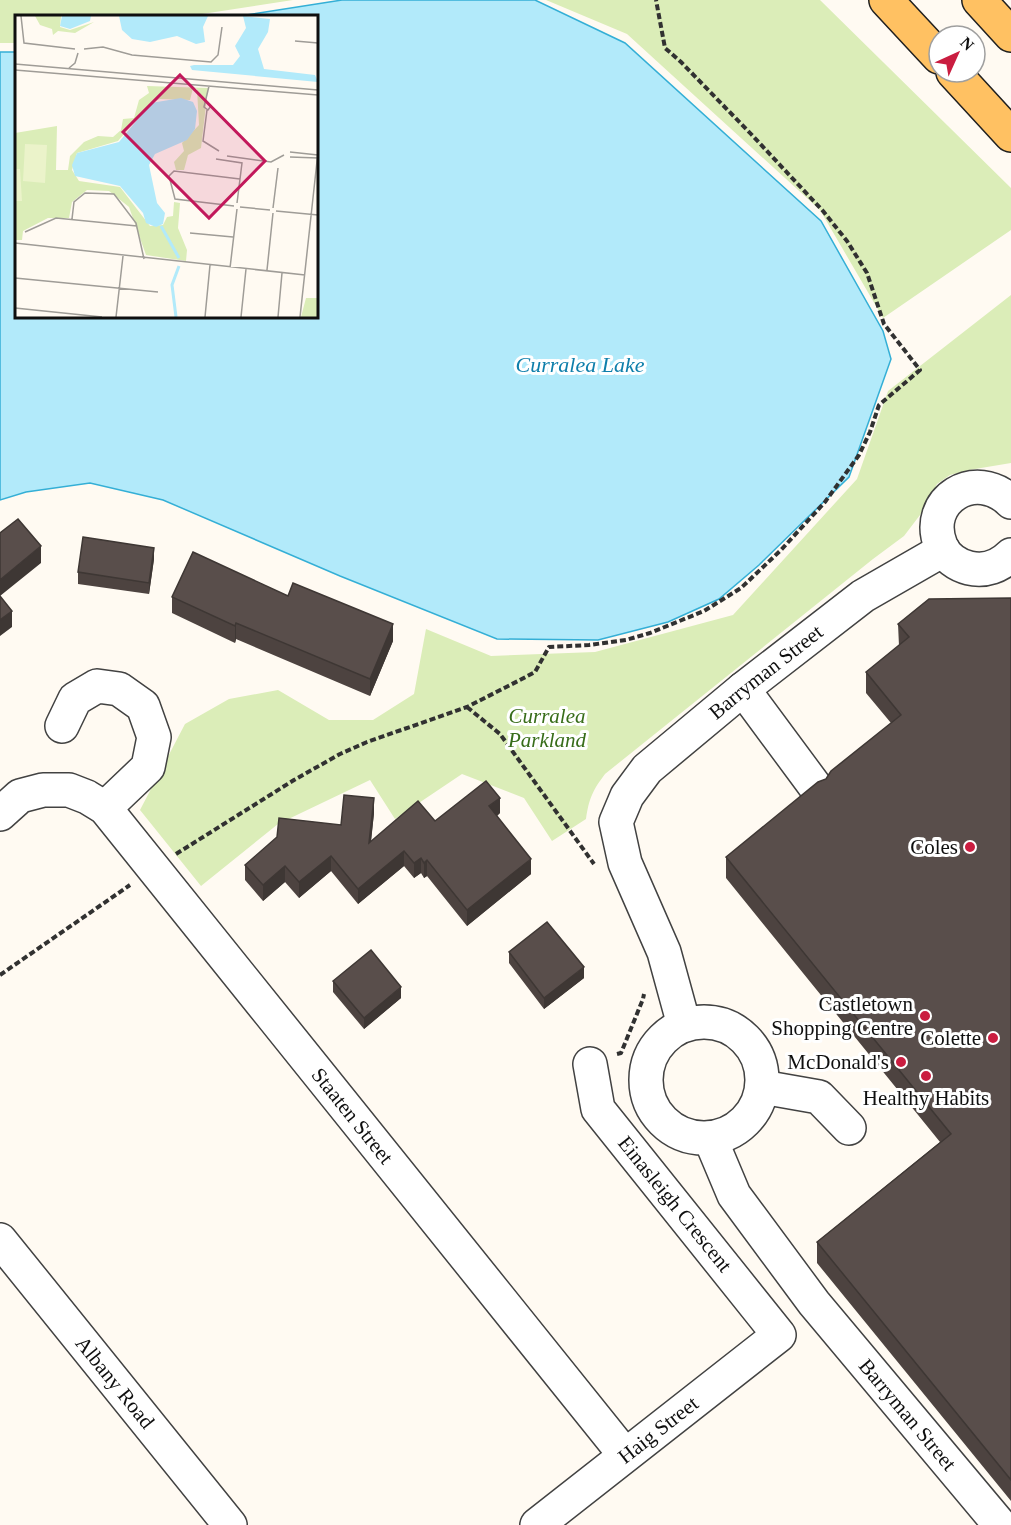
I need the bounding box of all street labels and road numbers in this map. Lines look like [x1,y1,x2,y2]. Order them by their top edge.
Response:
street label: Barryman Street [704,620,828,724]
street label: Staaten Street [307,1063,398,1169]
street label: Einasleigh Crescent [613,1131,737,1277]
street label: Albany Road [71,1332,160,1434]
street label: Barryman Street [854,1354,961,1476]
street label: Haig Street [613,1391,703,1469]

